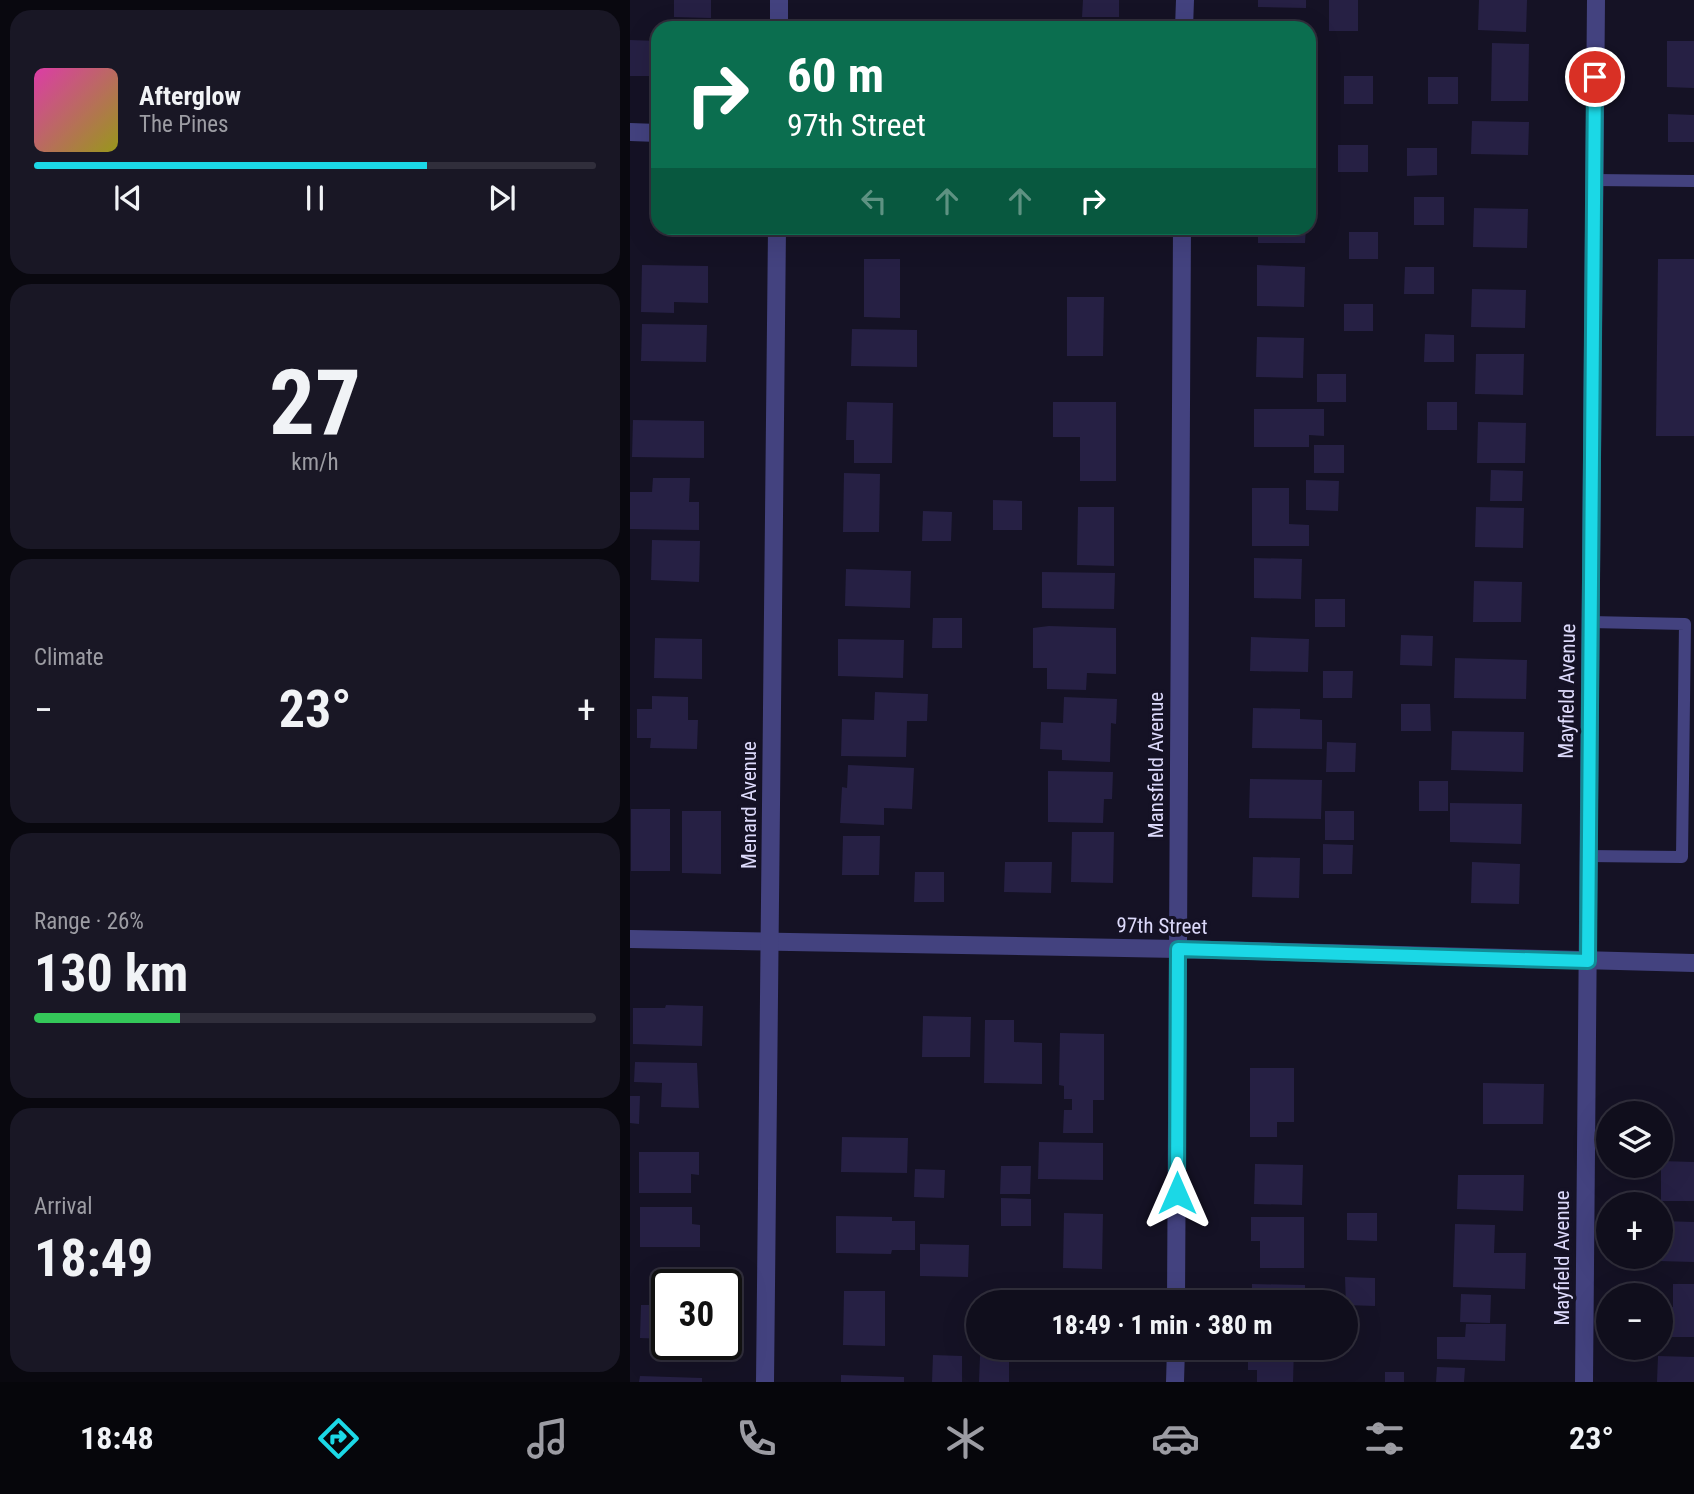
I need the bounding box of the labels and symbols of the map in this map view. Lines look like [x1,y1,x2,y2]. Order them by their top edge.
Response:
pin [1565,47,1625,107]
street label: Mayfield Avenue [1554,623,1580,759]
street label: Mansfield Avenue [1144,692,1168,838]
street label: Menard Avenue [737,741,761,869]
street label: 97th Street [1116,913,1208,939]
position arrow [1140,1156,1214,1230]
street label: Mayfield Avenue [1550,1190,1574,1326]
speed limit sign: 30 [651,1269,742,1360]

